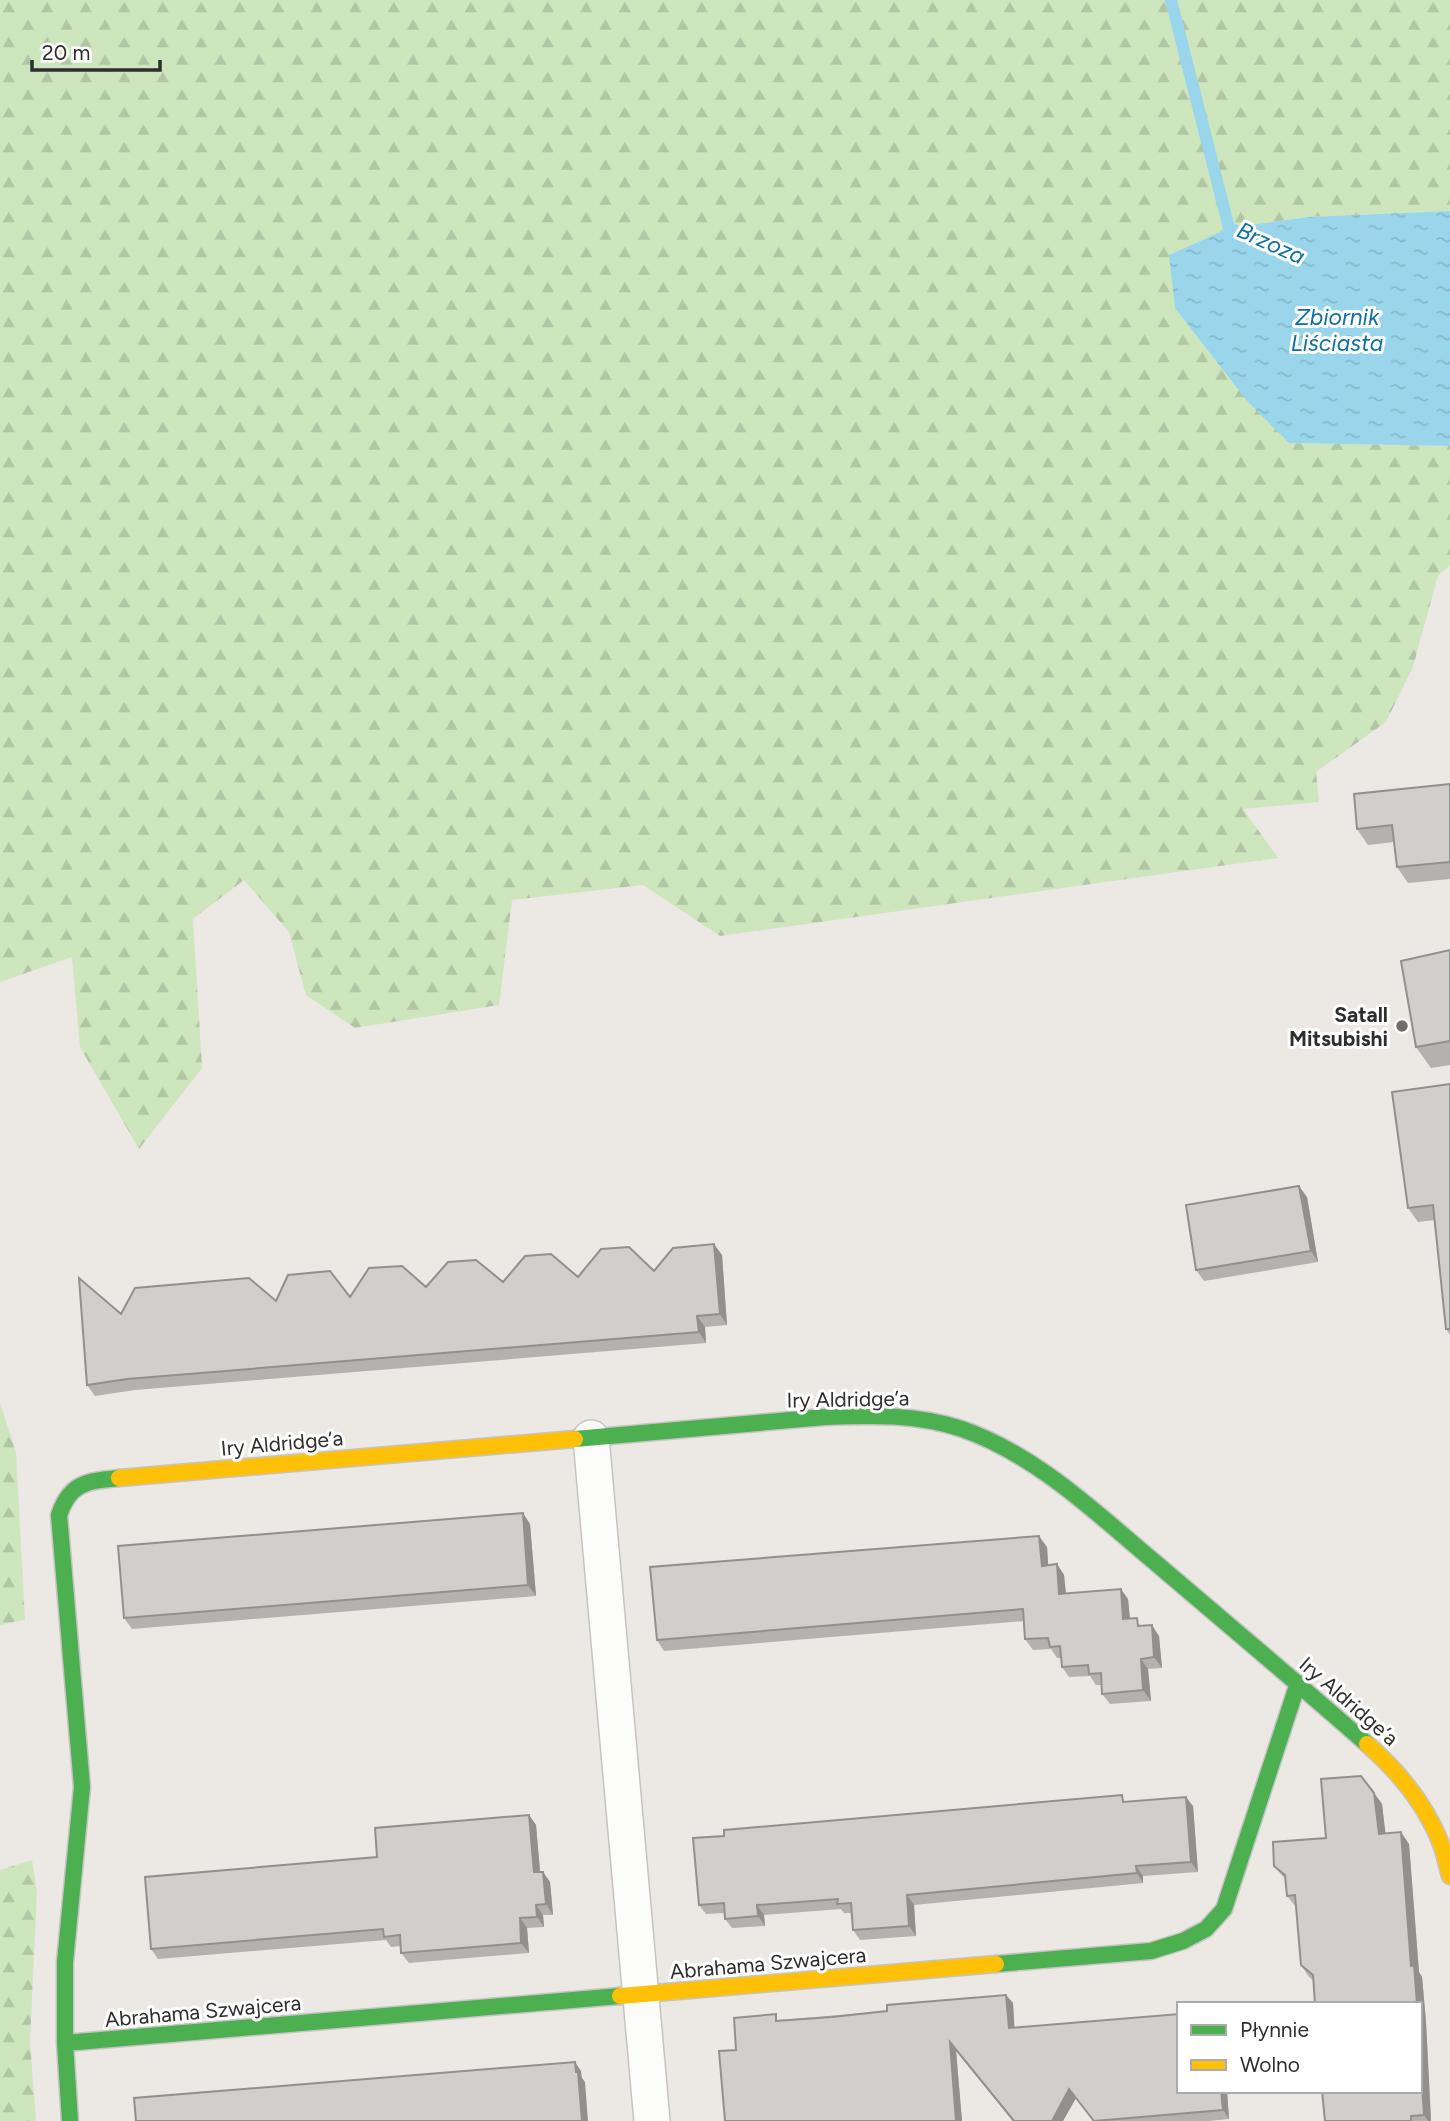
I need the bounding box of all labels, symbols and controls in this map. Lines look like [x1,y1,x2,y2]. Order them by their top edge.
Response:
scale bar [32,28,159,72]
text: 20 m [42,40,90,65]
water label: Brzoza [1233,216,1309,270]
water label: Zbiornik Liściasta [1291,303,1383,357]
place label: Satall Mitsubishi [1289,1002,1388,1051]
marker: Satall Mitsubishi [1394,1018,1410,1034]
street label: Iry Aldridge’a [786,1385,910,1413]
street label: Iry Aldridge’a [220,1425,344,1461]
street label: Iry Aldridge’a [1294,1651,1404,1751]
street label: Abrahama Szwajcera [669,1942,867,1984]
street label: Abrahama Szwajcera [104,1990,302,2032]
legend [1177,2002,1422,2093]
text: Płynnie [1240,2017,1309,2042]
text: Wolno [1240,2052,1300,2077]

